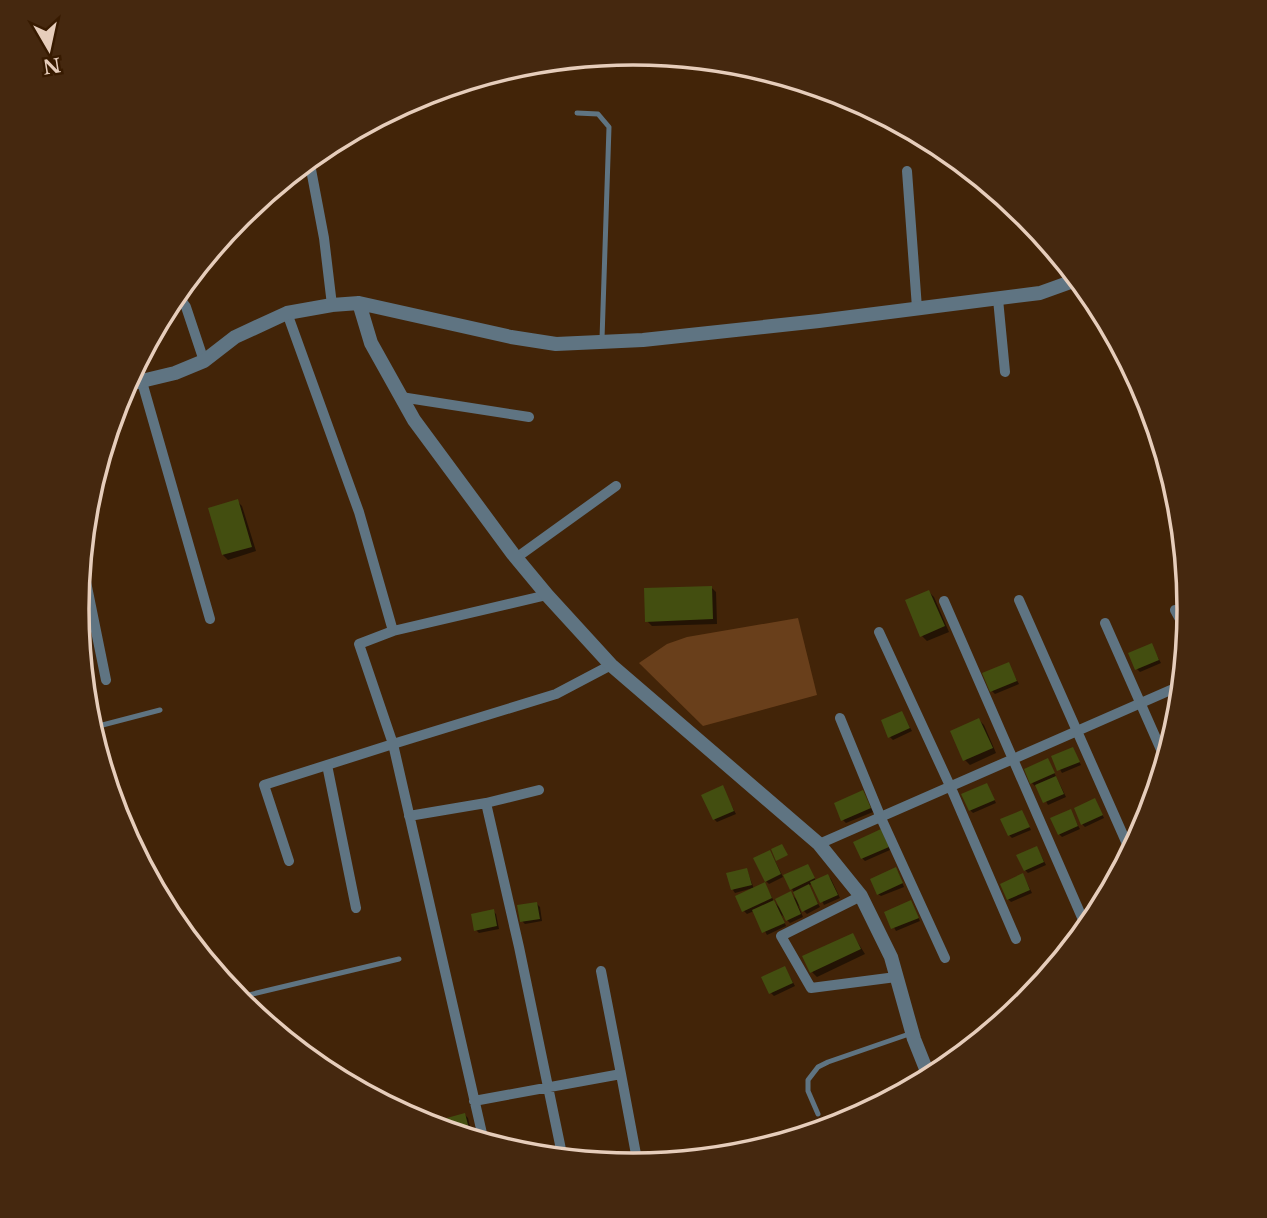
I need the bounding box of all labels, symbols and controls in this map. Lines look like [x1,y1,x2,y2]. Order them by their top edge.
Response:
north arrow [14,14,84,84]
text: N [41,53,62,78]

